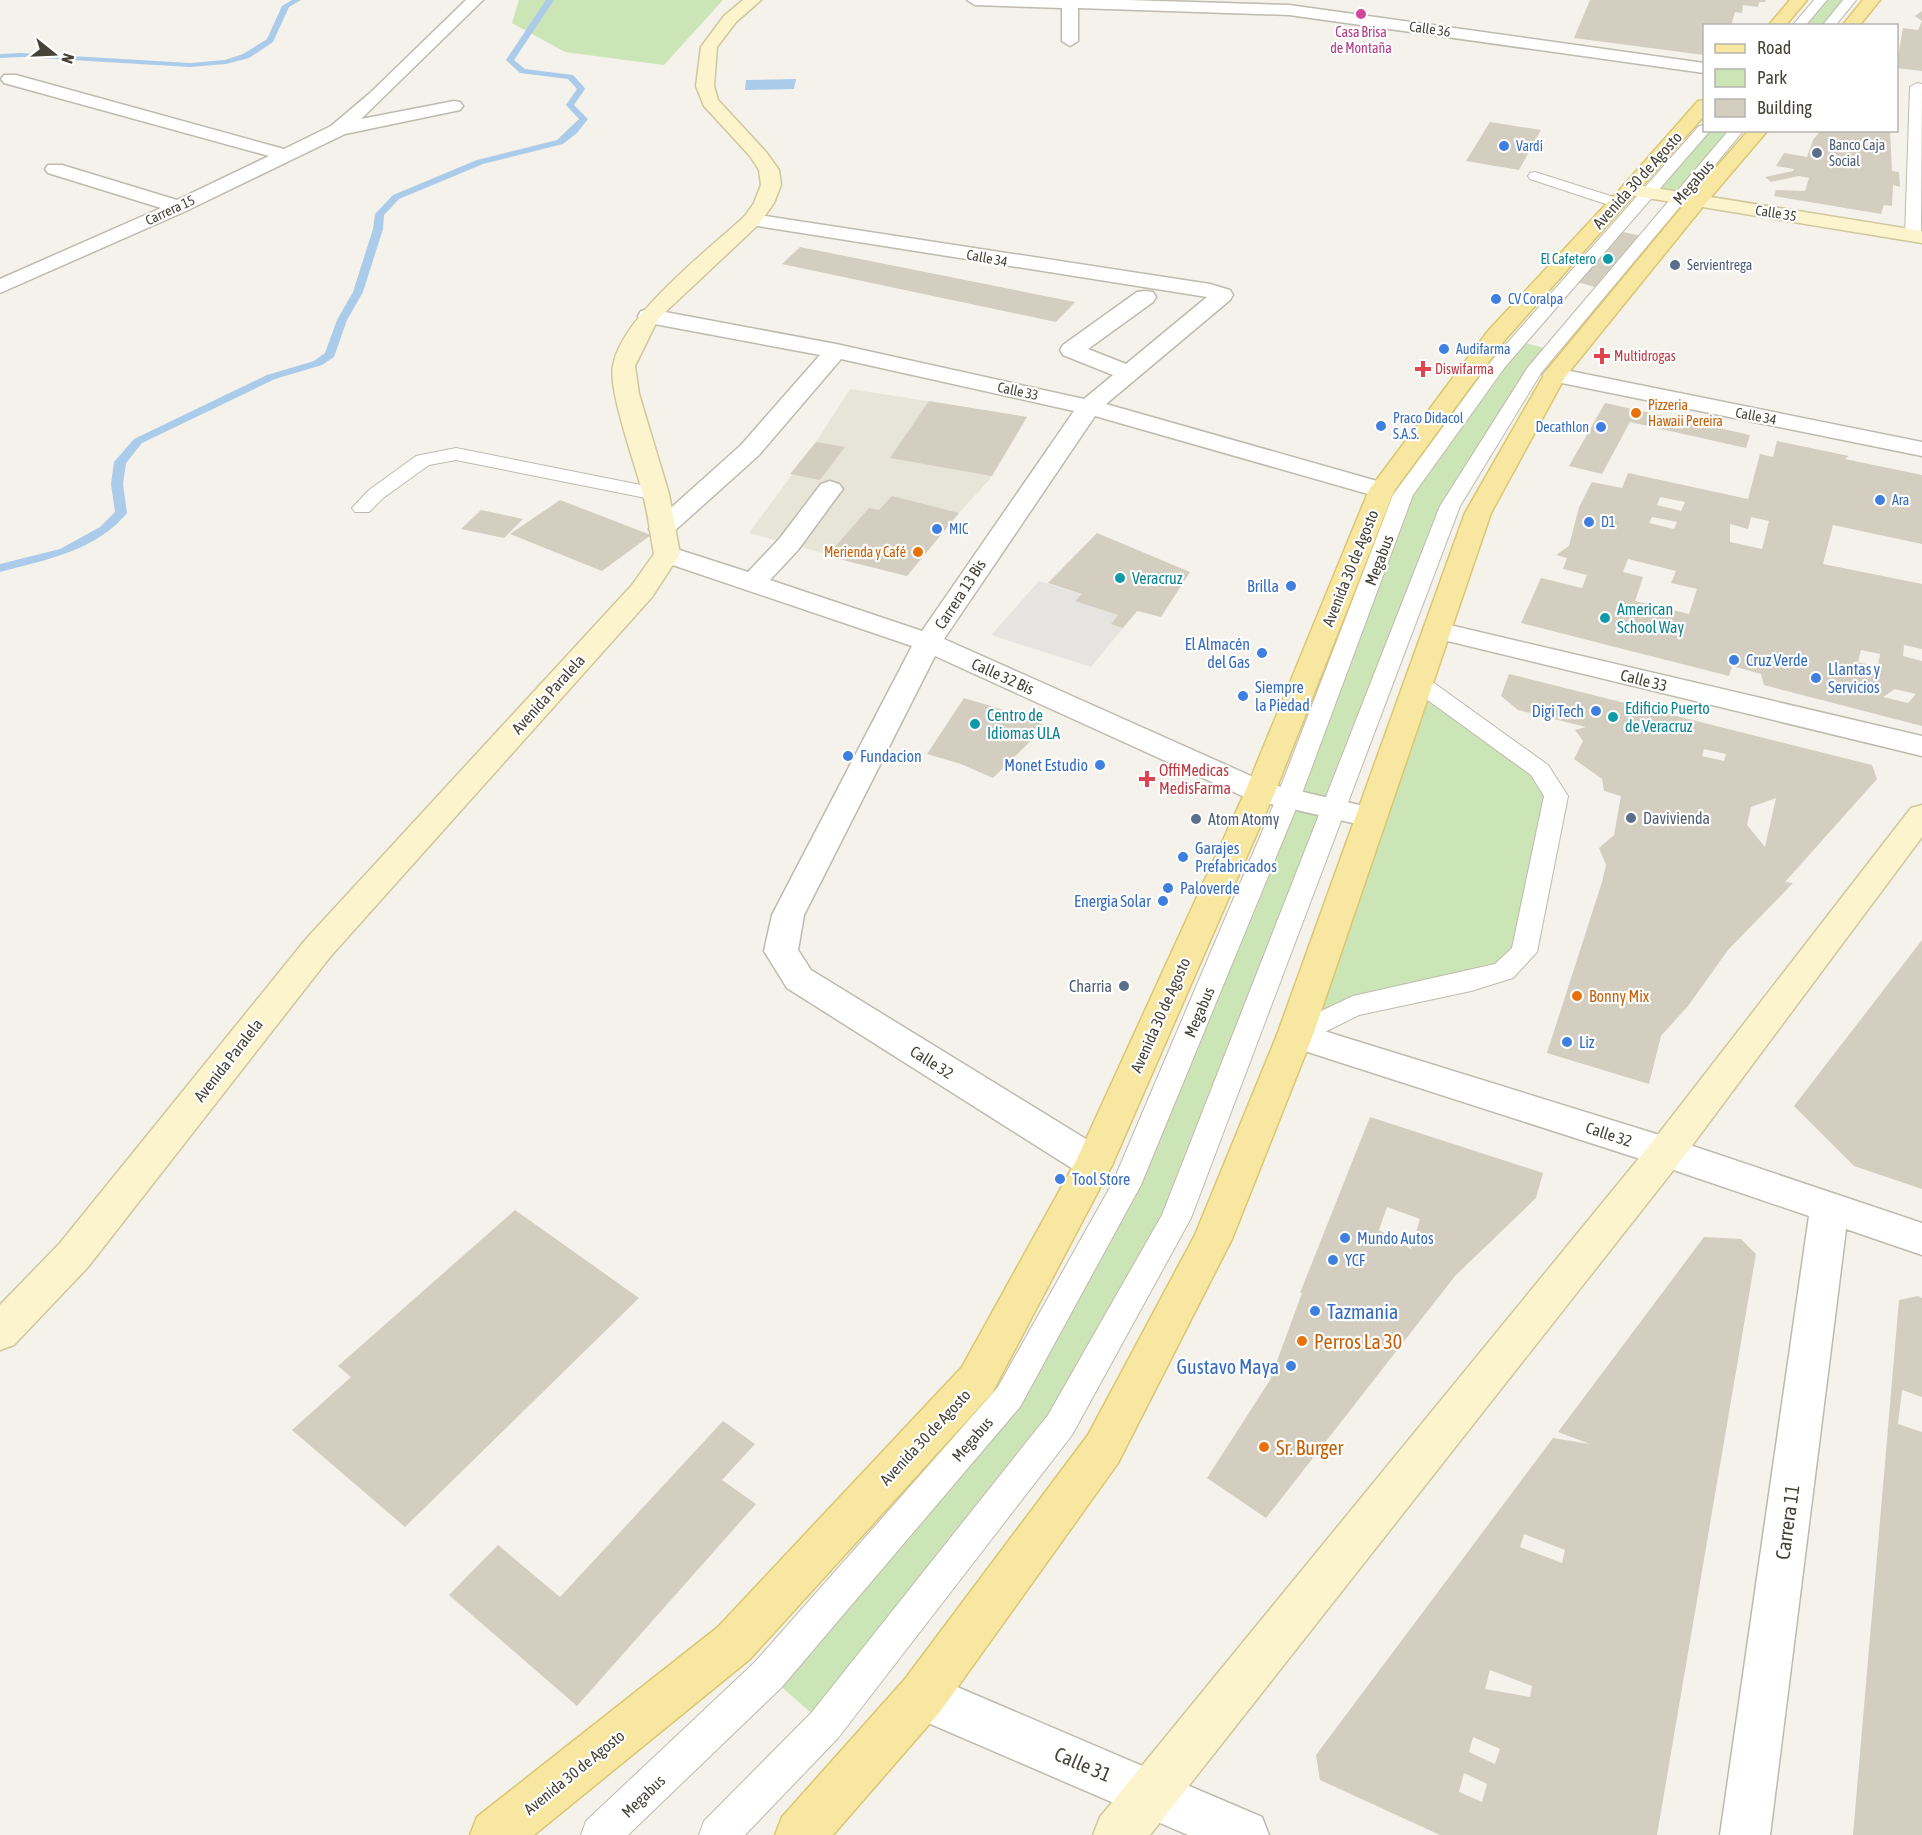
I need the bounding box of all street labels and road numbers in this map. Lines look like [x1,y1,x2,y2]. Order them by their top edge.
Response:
street label: Calle 36 [1408,18,1452,40]
street label: Avenida 30 de Agosto [1589,128,1686,233]
street label: Megabus [1669,156,1718,209]
street label: Carrera 15 [143,192,197,228]
street label: Calle 35 [1754,202,1798,224]
street label: Calle 34 [965,246,1009,270]
street label: Calle 33 [996,379,1040,403]
street label: Calle 34 [1734,404,1778,428]
street label: Avenida 30 de Agosto [1318,507,1383,629]
street label: Megabus [1361,532,1398,588]
street label: Carrera 13 Bis [931,555,989,632]
street label: Avenida Paralela [508,651,588,737]
street label: Calle 32 Bis [969,654,1037,698]
street label: Calle 33 [1619,666,1669,694]
street label: Avenida 30 de Agosto [1127,955,1194,1076]
street label: Megabus [1180,984,1219,1040]
street label: Avenida Paralela [190,1015,266,1105]
street label: Calle 32 [907,1042,957,1082]
street label: Calle 32 [1584,1118,1634,1150]
street label: Avenida 30 de Agosto [876,1386,975,1489]
street label: Megabus [948,1413,997,1466]
street label: Carrera 11 [1770,1483,1804,1561]
street label: Avenida 30 de Agosto [520,1726,628,1819]
street label: Calle 31 [1051,1742,1115,1786]
street label: Megabus [618,1771,669,1822]

